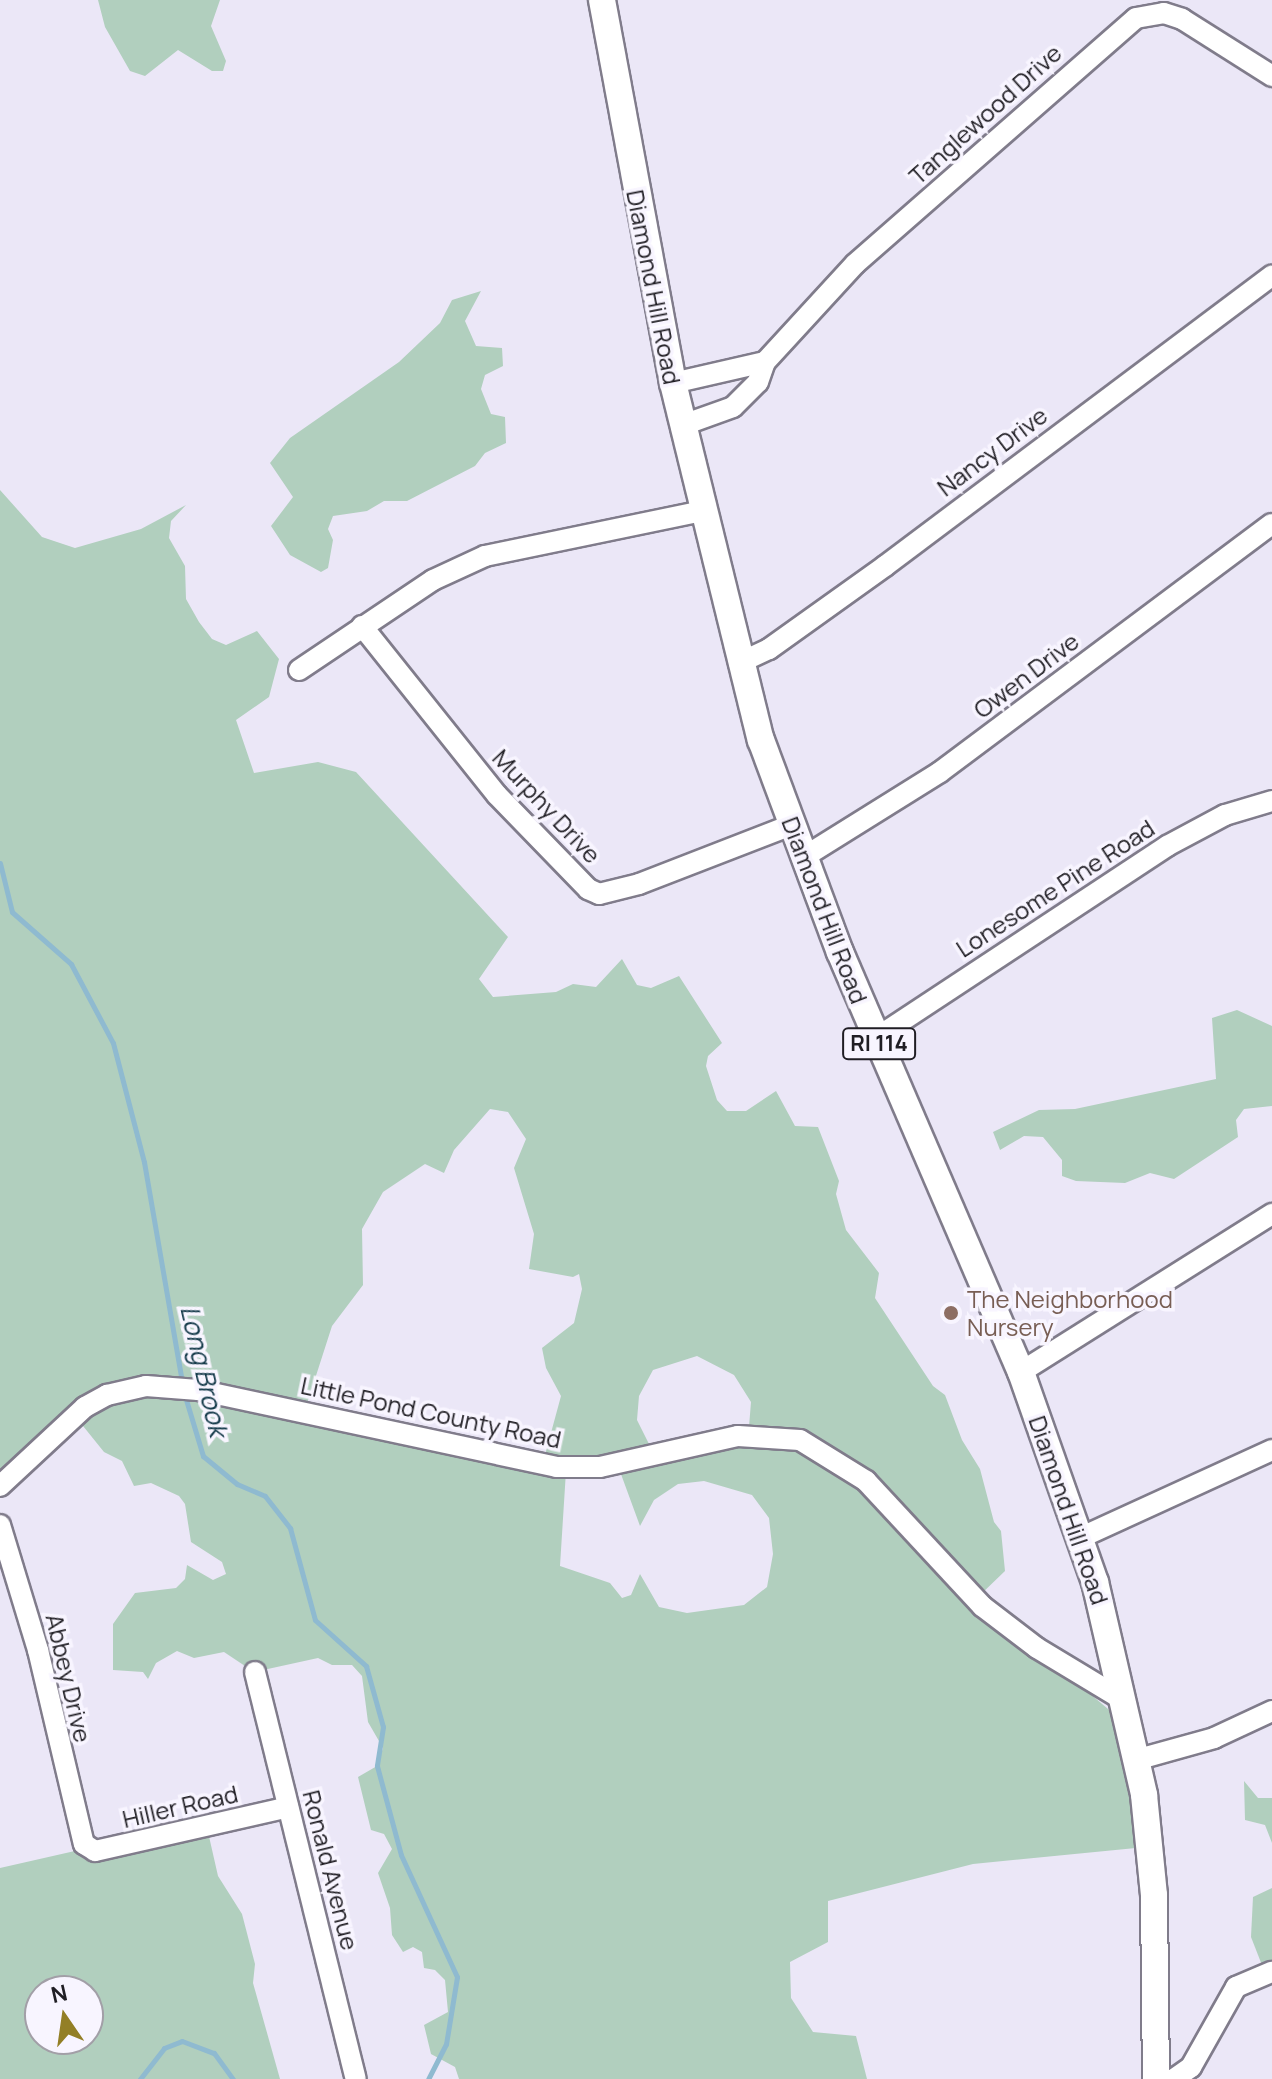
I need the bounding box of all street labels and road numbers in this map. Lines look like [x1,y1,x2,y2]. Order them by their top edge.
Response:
street label: Tanglewood Drive [903,38,1067,190]
street label: Diamond Hill Road [621,187,687,387]
street label: Nancy Drive [931,400,1053,502]
street label: Owen Drive [968,626,1084,724]
street label: Murphy Drive [487,743,607,869]
street label: Diamond Hill Road [776,813,874,1007]
street label: Lonesome Pine Road [950,813,1160,963]
road number: RI 114 [841,1026,917,1062]
street label: Little Pond County Road [298,1370,564,1454]
street label: Diamond Hill Road [1023,1412,1115,1608]
street label: Abbey Drive [40,1611,98,1745]
street label: Hiller Road [119,1779,241,1833]
street label: Ronald Avenue [297,1787,365,1953]

